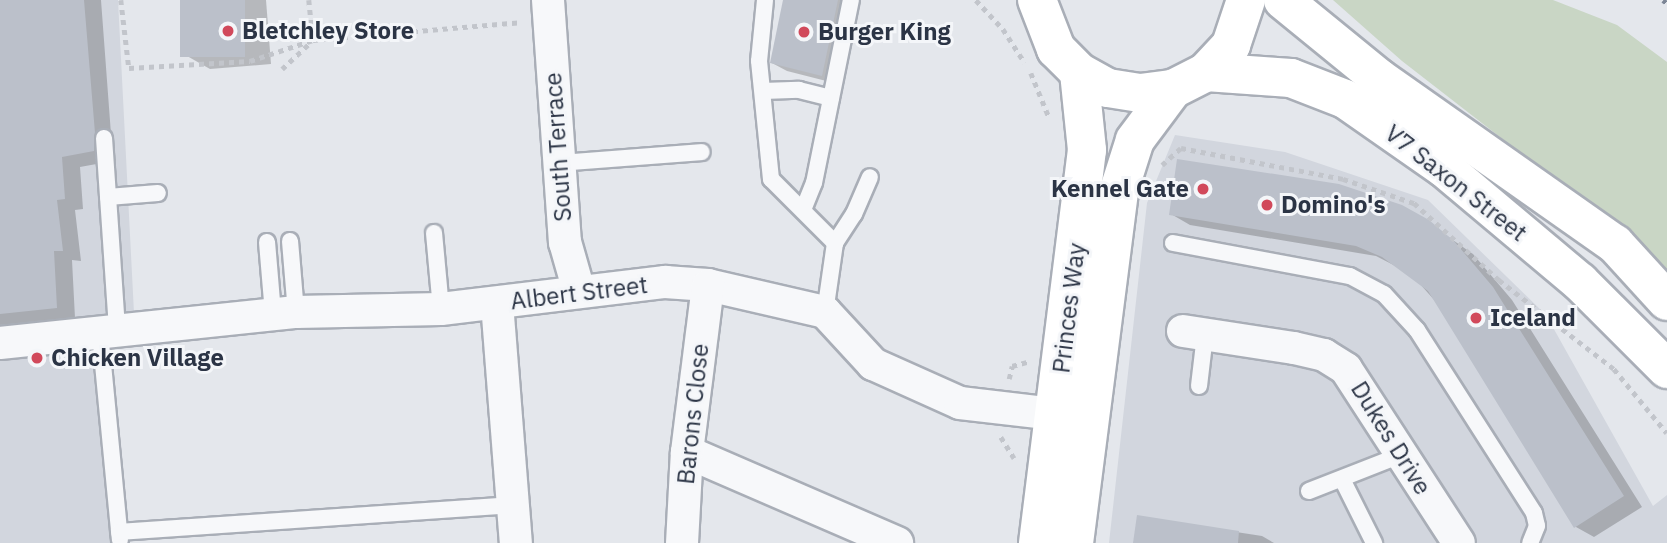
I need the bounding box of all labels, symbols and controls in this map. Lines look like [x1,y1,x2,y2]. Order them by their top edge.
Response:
place label: Bletchley Store [242,17,414,45]
place label: Burger King [818,18,951,46]
marker: Bletchley Store [220,23,236,39]
marker: Burger King [796,24,812,40]
street label: South Terrace [538,71,578,223]
street label: V7 Saxon Street [1379,119,1533,247]
place label: Kennel Gate [1051,175,1189,203]
marker: Kennel Gate [1195,181,1211,197]
place label: Domino's [1281,191,1385,219]
marker: Domino's [1259,197,1275,213]
street label: Princes Way [1047,241,1091,375]
street label: Albert Street [509,270,649,316]
place label: Iceland [1490,304,1576,332]
marker: Iceland [1468,310,1484,326]
street label: Barons Close [671,342,715,486]
place label: Chicken Village [51,344,224,372]
marker: Chicken Village [29,350,45,366]
street label: Dukes Drive [1345,376,1437,500]

